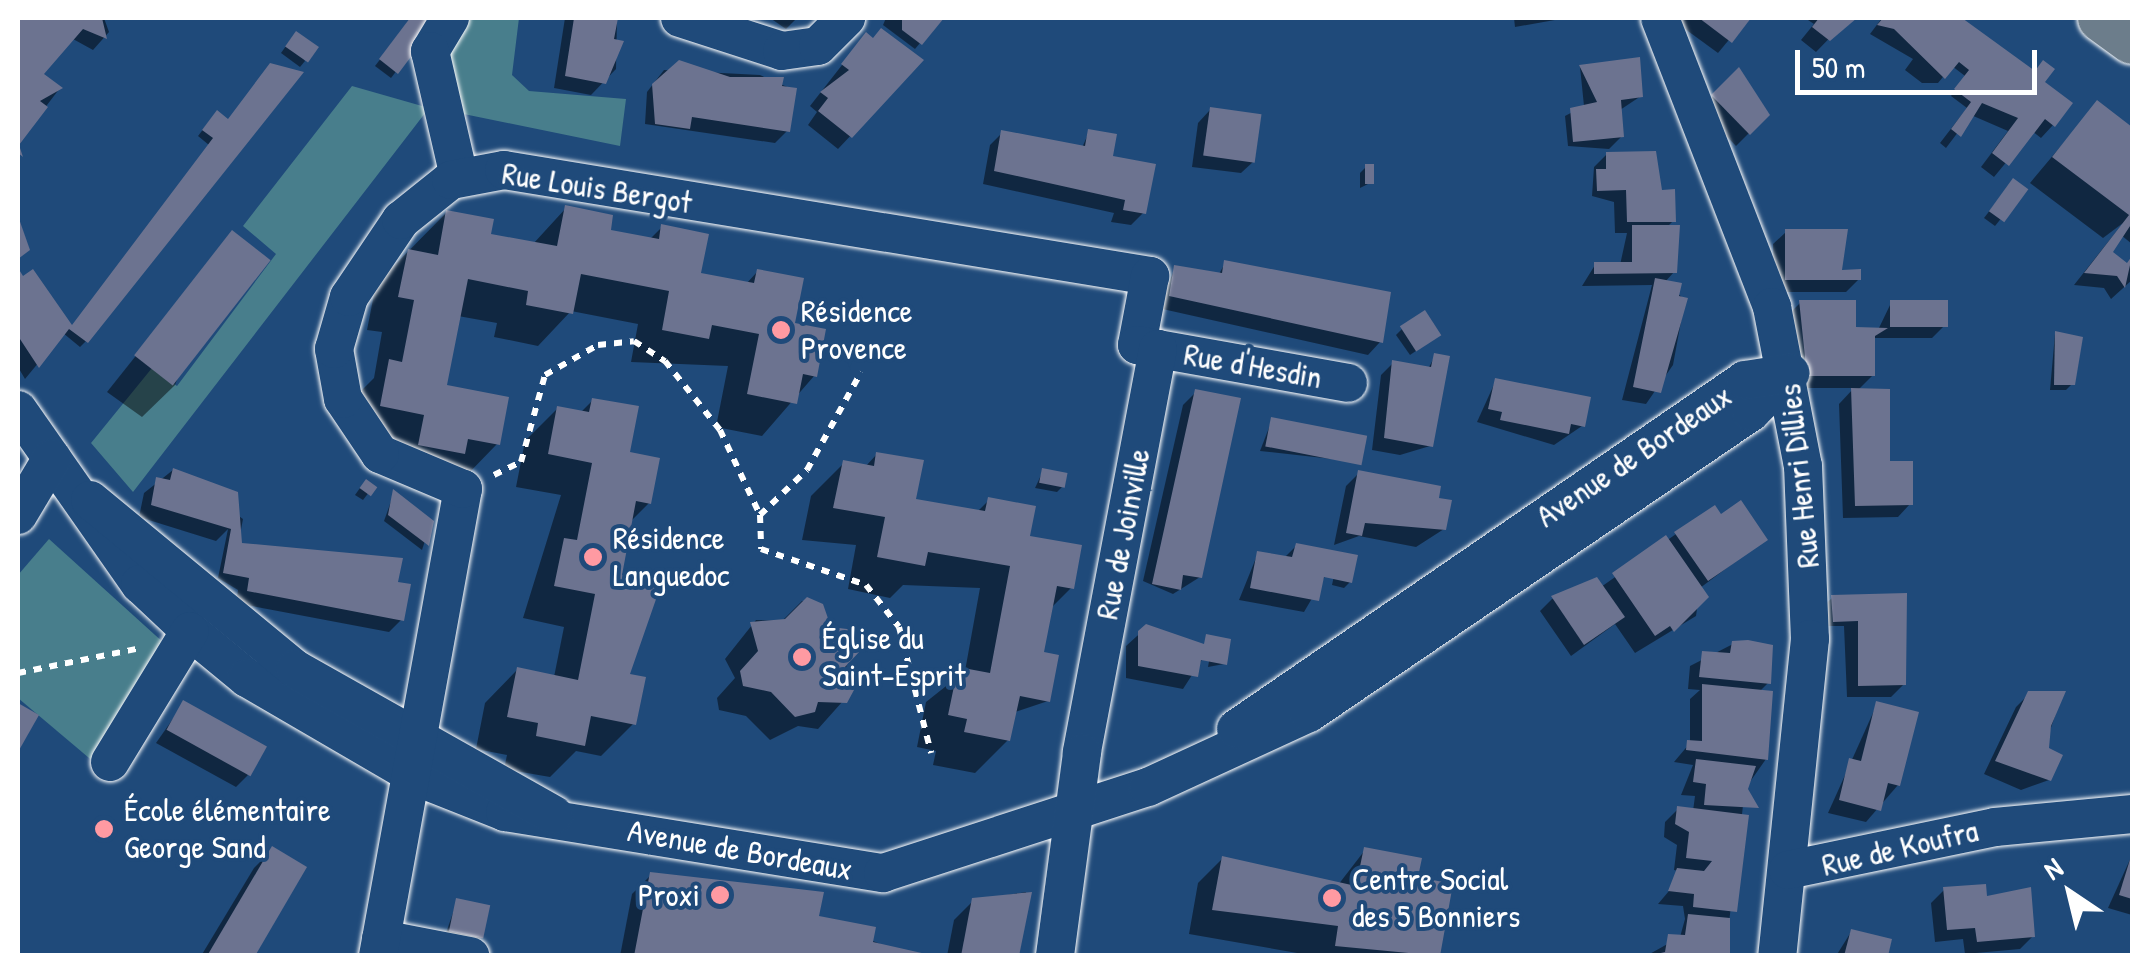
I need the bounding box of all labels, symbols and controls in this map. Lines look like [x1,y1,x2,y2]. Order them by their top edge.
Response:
scale bar [1800,30,2042,92]
text: 50 m [1812,47,1865,87]
street label: Rue Louis Bergot [500,154,694,222]
place label: Résidence Provence [801,293,913,368]
marker: Résidence Provence [770,319,792,341]
street label: Rue d'Hesdin [1181,335,1325,397]
street label: Avenue de Bordeaux [1529,376,1739,536]
street label: Rue Henri Dillies [1770,382,1828,570]
street label: Rue de Joinville [1088,445,1158,623]
place label: Résidence Languedoc [613,520,729,595]
marker: Résidence Languedoc [582,546,604,568]
place label: Église du Saint-Esprit [822,620,965,695]
marker: Église du Saint-Esprit [791,646,813,668]
place label: École élémentaire George Sand [124,792,331,867]
street label: Avenue de Bordeaux [625,811,855,889]
street label: Rue de Koufra [1818,811,1982,885]
marker: École élémentaire George Sand [93,818,115,840]
north arrow [2020,843,2120,943]
text: N [2036,849,2070,888]
place label: Centre Social des 5 Bonniers [1352,861,1520,936]
place label: Proxi [638,876,700,914]
marker: Proxi [709,884,731,906]
marker: Centre Social des 5 Bonniers [1321,887,1343,909]

